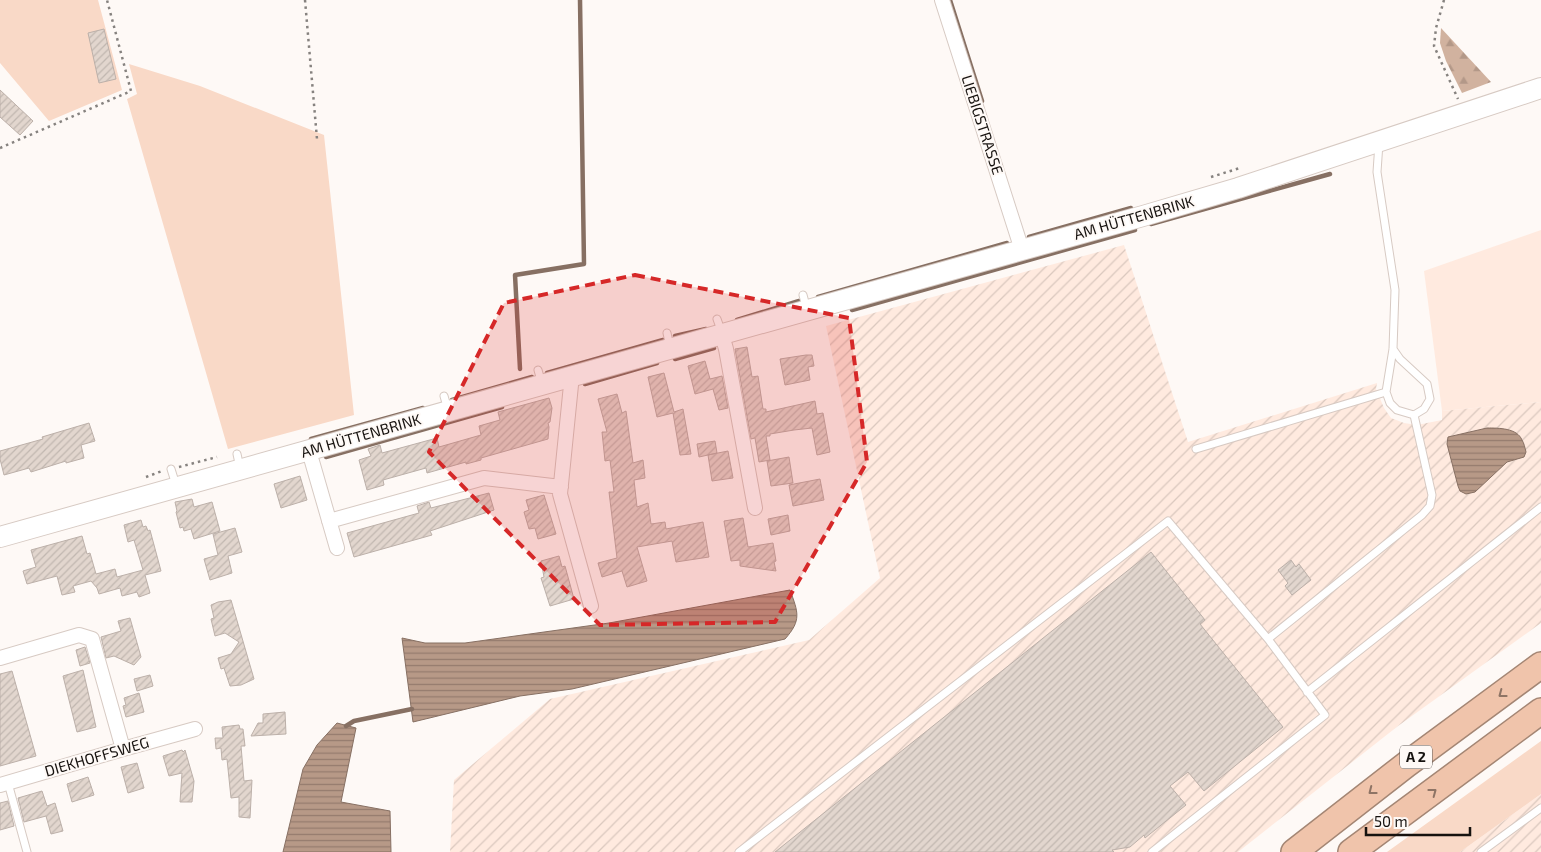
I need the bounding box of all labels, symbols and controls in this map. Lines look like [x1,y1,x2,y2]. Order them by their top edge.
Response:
street label: LIEBIGSTRASSE [958,73,1008,177]
street label: AM HÜTTENBRINK [1072,191,1196,243]
street label: AM HÜTTENBRINK [299,409,423,461]
one-way arrow [1499,688,1508,696]
street label: DIEKHOFFSWEG [42,733,151,780]
road number: A 2 [1400,746,1432,769]
one-way arrow [1369,786,1378,794]
one-way arrow [1427,788,1436,798]
scale bar [1366,804,1470,836]
text: 50 m [1374,812,1408,830]

